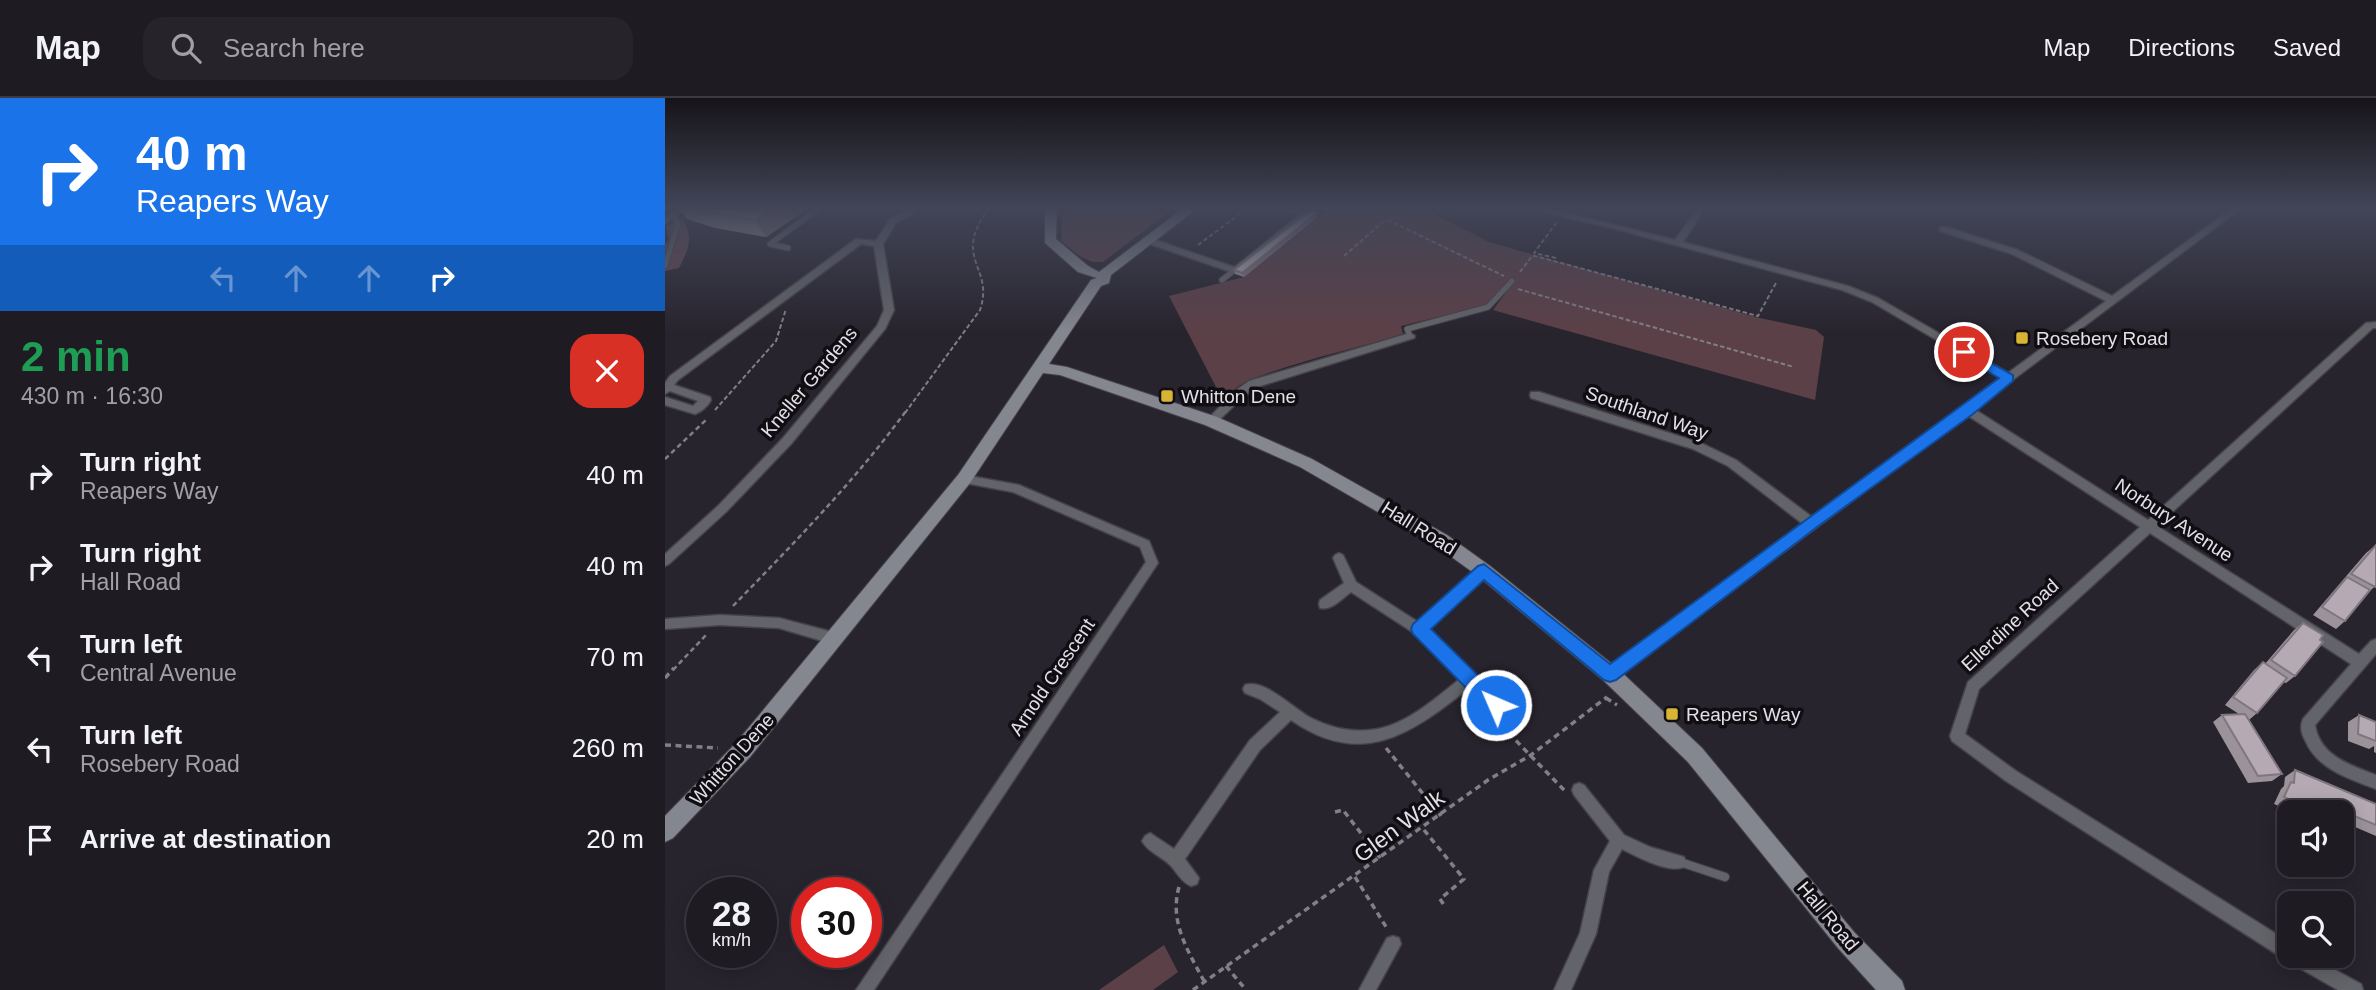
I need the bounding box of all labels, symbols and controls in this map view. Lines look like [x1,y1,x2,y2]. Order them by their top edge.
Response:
search box [143,17,633,80]
text: Map [35,29,101,66]
icon: search [167,29,205,67]
text: Search here [223,33,365,63]
text: Map [2044,34,2090,61]
text: Directions [2128,34,2235,61]
text: Saved [2273,34,2341,61]
icon: right [21,126,112,217]
text: 40 m [136,126,248,180]
text: Reapers Way [136,183,329,219]
icon: left [204,259,242,297]
icon: ahead [277,259,315,297]
icon: ahead [350,259,388,297]
icon: right [423,259,461,297]
pin [1934,322,1994,382]
street label: Kneller Gardens [757,323,861,441]
place label: Rosebery Road [2036,328,2168,349]
marker: Rosebery Road [2014,330,2030,346]
text: 2 min [21,333,131,380]
icon: arrive [1945,333,1983,371]
button: close [570,334,644,408]
street label: Southland Way [1583,382,1711,444]
text: 430 m · 16:30 [21,383,163,409]
place label: Whitton Dene [1181,386,1296,407]
marker: Whitton Dene [1159,388,1175,404]
text: Turn right [80,447,201,477]
icon: right [21,457,59,495]
text: 40 m [586,460,644,490]
street label: Norbury Avenue [2111,474,2237,566]
text: Reapers Way [80,478,218,504]
street label: Hall Road [1378,497,1460,559]
text: Turn right [80,538,201,568]
icon: right [21,548,59,586]
text: 40 m [586,551,644,581]
text: Hall Road [80,569,181,595]
street label: Ellerdine Road [1957,575,2063,675]
street label: Arnold Crescent [1005,614,1099,739]
text: Turn left [80,629,182,659]
icon: left [21,639,59,677]
text: 70 m [586,642,644,672]
text: Central Avenue [80,660,237,686]
position arrow [1459,668,1533,742]
place label: Reapers Way [1686,704,1801,725]
marker: Reapers Way [1664,706,1680,722]
street label: Whitton Dene [686,709,778,809]
text: Turn left [80,720,182,750]
icon: left [21,730,59,768]
text: 260 m [572,733,644,763]
text: Rosebery Road [80,751,240,777]
street label: Glen Walk [1349,784,1450,867]
map controls [2277,800,2354,968]
button: sound [2277,800,2354,877]
icon: arrive [21,821,59,859]
text: Arrive at destination [80,824,331,854]
text: 20 m [586,824,644,854]
speed limit sign: 30 [791,877,882,968]
street label: Hall Road [1793,877,1863,955]
button: search [2277,891,2354,968]
text: 28 [712,894,751,933]
text: km/h [712,930,751,950]

